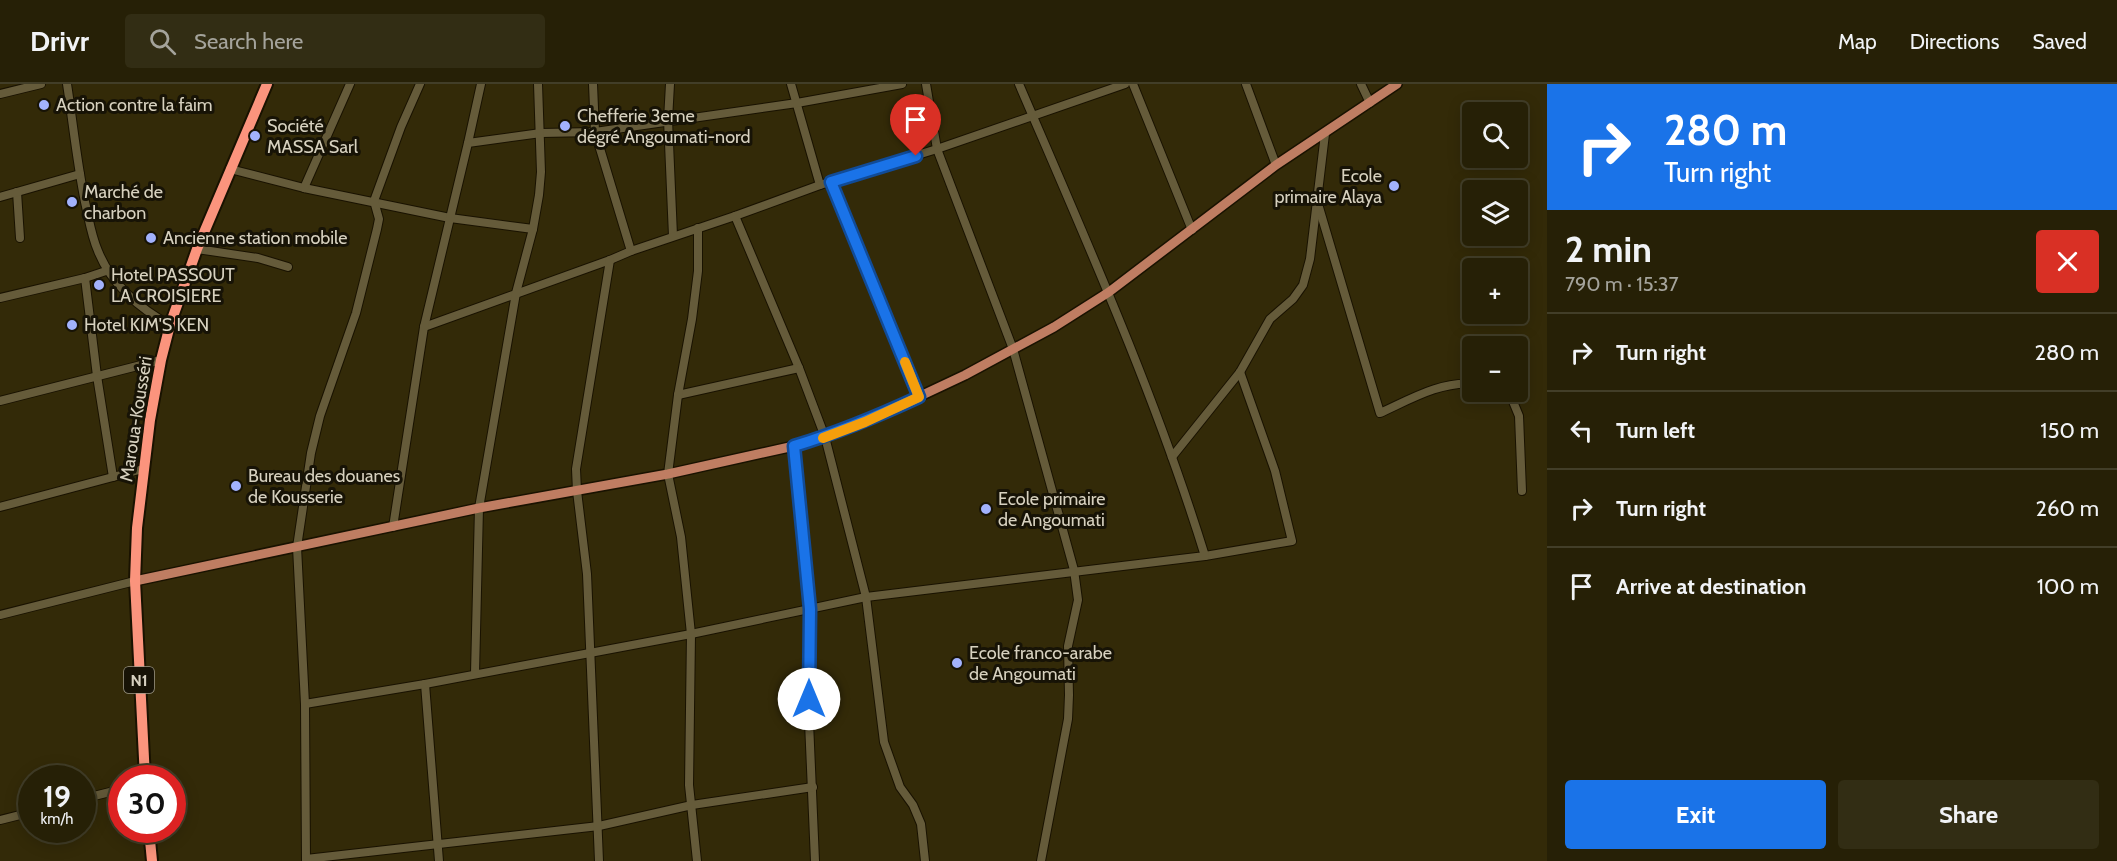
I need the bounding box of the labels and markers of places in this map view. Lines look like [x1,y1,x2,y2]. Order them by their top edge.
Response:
place label: Action contre la faim [56,94,213,116]
pin [890,94,941,156]
marker: Action contre la faim [37,98,51,112]
place label: Chefferie 3eme dégré Angoumati-nord [577,105,751,148]
place label: Société MASSA Sarl [267,115,359,158]
marker: Chefferie 3eme dégré Angoumati-nord [558,119,572,133]
marker: Société MASSA Sarl [248,129,262,143]
place label: Ecole primaire Alaya [1274,165,1382,208]
marker: Ecole primaire Alaya [1387,179,1401,193]
place label: Marché de charbon [84,181,163,224]
marker: Marché de charbon [65,195,79,209]
place label: Ancienne station mobile [163,227,347,249]
marker: Ancienne station mobile [144,231,158,245]
place label: Hotel PASSOUT LA CROISIERE [111,264,235,307]
marker: Hotel PASSOUT LA CROISIERE [92,278,106,292]
place label: Hotel KIM'S KEN [84,314,209,336]
marker: Hotel KIM'S KEN [65,318,79,332]
place label: Bureau des douanes de Kousserie [248,465,400,508]
marker: Bureau des douanes de Kousserie [229,479,243,493]
place label: Ecole primaire de Angoumati [998,488,1106,531]
marker: Ecole primaire de Angoumati [979,502,993,516]
place label: Ecole franco-arabe de Angoumati [969,642,1112,685]
marker: Ecole franco-arabe de Angoumati [950,656,964,670]

